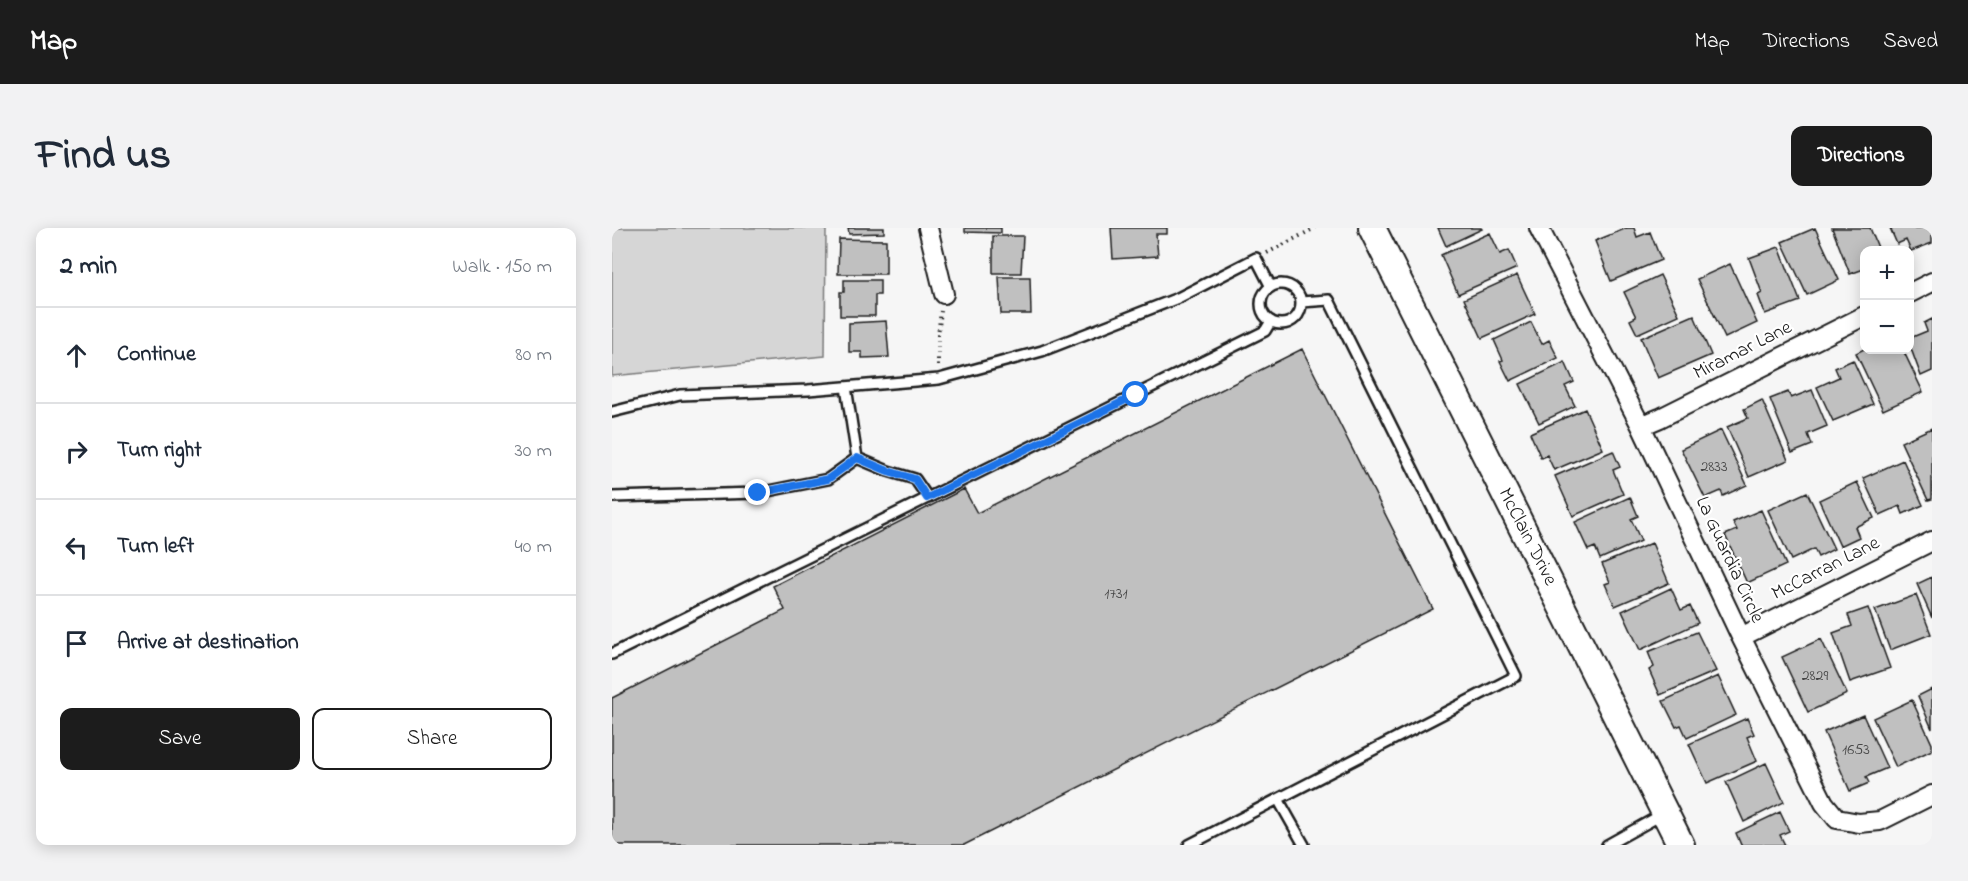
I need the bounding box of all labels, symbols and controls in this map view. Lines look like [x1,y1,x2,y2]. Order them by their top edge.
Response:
text: Map [30,22,77,63]
text: Map [1694,27,1730,57]
text: Directions [1763,27,1850,57]
text: Saved [1883,27,1938,57]
text: Find us [36,126,171,187]
button: Directions [1791,126,1932,186]
map controls [1860,246,1914,354]
button: + [1860,246,1914,300]
text: 2 min [60,248,117,286]
text: Walk · 150 m [452,253,552,282]
button: − [1860,300,1914,354]
street label: Miramar Lane [1689,314,1797,388]
icon: ahead [60,339,93,372]
text: Continue [117,339,196,371]
text: 80 m [515,341,552,370]
route start [1122,381,1148,407]
icon: right [60,435,93,468]
text: Turn right [117,435,202,467]
text: 30 m [515,437,552,466]
house number: 2833 [1700,455,1728,479]
route end [744,479,770,505]
street label: McClain Drive [1490,483,1564,591]
street label: La Guardia Circle [1687,492,1771,628]
street label: McCarran Lane [1767,529,1885,609]
icon: left [60,531,93,564]
text: Turn left [117,531,194,563]
text: 40 m [515,533,552,562]
house number: 1731 [1104,582,1128,606]
icon: arrive [60,627,93,660]
text: Arrive at destination [117,627,299,659]
house number: 2829 [1802,664,1829,688]
button: Save [60,708,300,770]
button: Share [312,708,552,770]
house number: 1653 [1842,738,1870,762]

